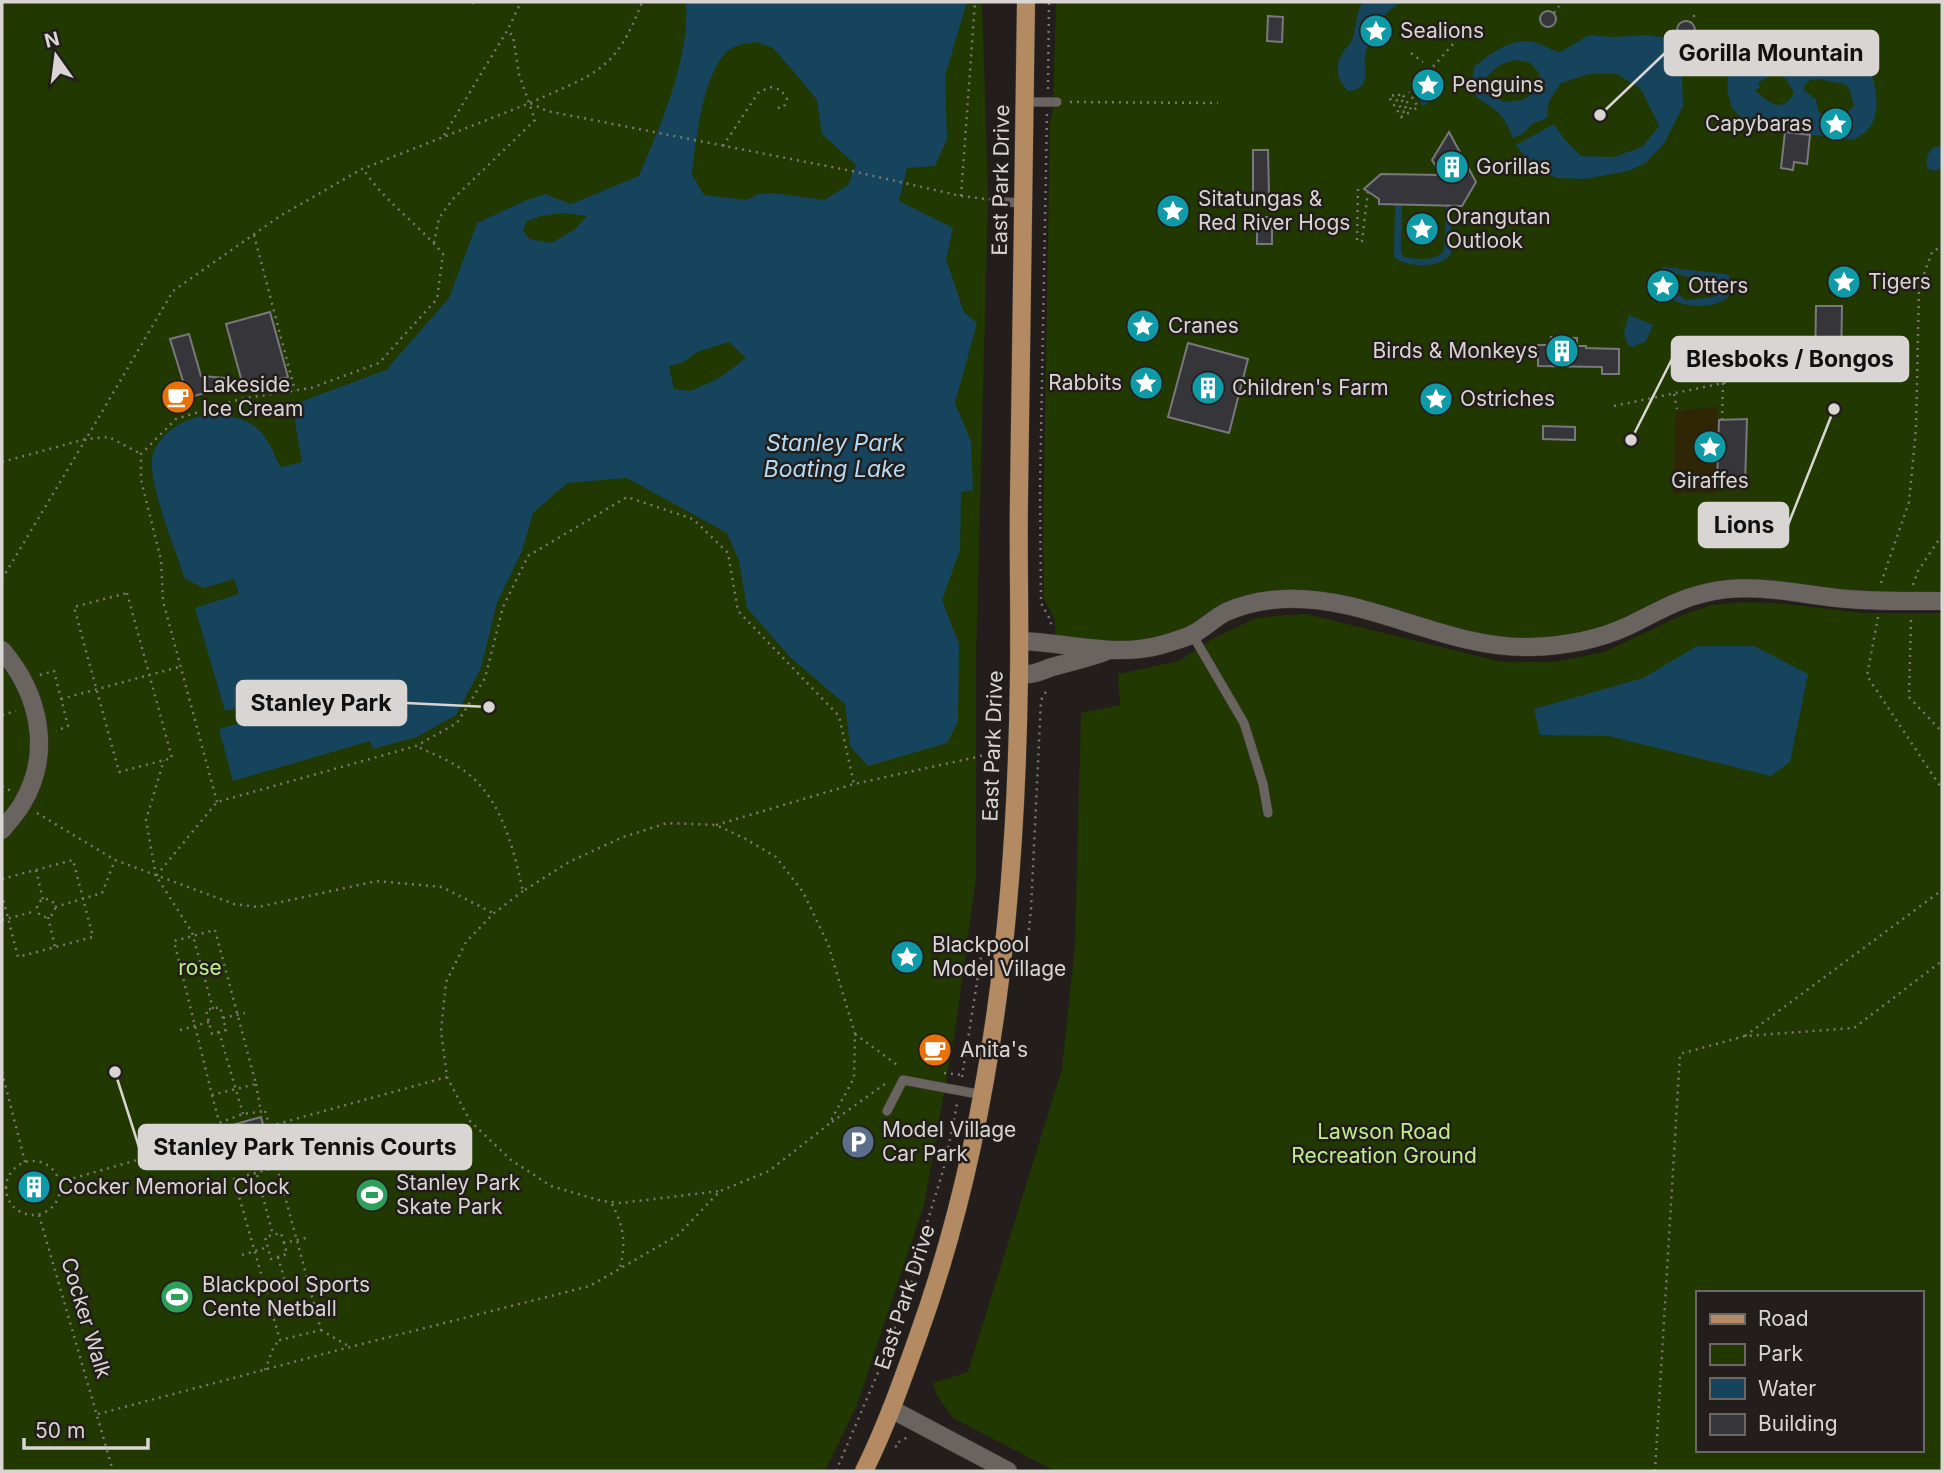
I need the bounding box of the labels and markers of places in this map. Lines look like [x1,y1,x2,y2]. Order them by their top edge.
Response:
place icon: Sealions [1357,12,1395,50]
place label: Sealions [1400,18,1484,43]
callout: Gorilla Mountain [1665,31,1878,75]
place icon: Penguins [1409,66,1447,104]
place label: Penguins [1452,72,1544,97]
place icon: Capybaras [1817,105,1855,143]
place label: Capybaras [1705,111,1812,136]
building icon: Gorillas [1433,148,1471,186]
place label: Gorillas [1476,154,1551,179]
place label: Sitatungas & Red River Hogs [1198,186,1350,235]
place icon: Sitatungas & Red River Hogs [1154,192,1192,230]
place label: Orangutan Outlook [1446,204,1551,253]
place icon: Orangutan Outlook [1403,210,1441,248]
place icon: Tigers [1825,263,1863,301]
place icon: Otters [1644,267,1682,305]
place label: Tigers [1868,269,1931,294]
place label: Otters [1688,273,1748,298]
place icon: Cranes [1124,307,1162,345]
place label: Cranes [1168,313,1239,338]
building icon: Birds & Monkeys [1543,332,1581,370]
callout: Blesboks / Bongos [1672,337,1908,381]
place label: Birds & Monkeys [1373,338,1538,363]
place icon: Rabbits [1127,364,1165,402]
building icon: Children's Farm [1189,369,1227,407]
place label: Rabbits [1048,370,1122,395]
place label: Lakeside Ice Cream [202,372,303,421]
place label: Children's Farm [1232,375,1389,400]
cafe icon: Lakeside Ice Cream [159,378,197,416]
place icon: Ostriches [1417,380,1455,418]
place label: Ostriches [1460,386,1555,411]
place icon: Giraffes [1691,428,1729,466]
place label: Giraffes [1671,468,1749,493]
callout: Lions [1699,503,1788,547]
callout: Stanley Park [237,681,406,725]
place label: Blackpool Model Village [932,932,1066,981]
place icon: Blackpool Model Village [888,938,926,976]
cafe icon: Anita's [916,1031,954,1069]
place label: Anita's [960,1037,1028,1062]
place label: Model Village Car Park [882,1117,1016,1166]
parking icon: Model Village Car Park [839,1123,877,1161]
callout: Stanley Park Tennis Courts [139,1125,471,1169]
building icon: Cocker Memorial Clock [15,1168,53,1206]
place label: Stanley Park Skate Park [396,1170,521,1219]
place label: Cocker Memorial Clock [58,1174,290,1199]
sports icon: Stanley Park Skate Park [353,1176,391,1214]
place label: Blackpool Sports Cente Netball [202,1272,370,1321]
sports icon: Blackpool Sports Cente Netball [158,1278,196,1316]

